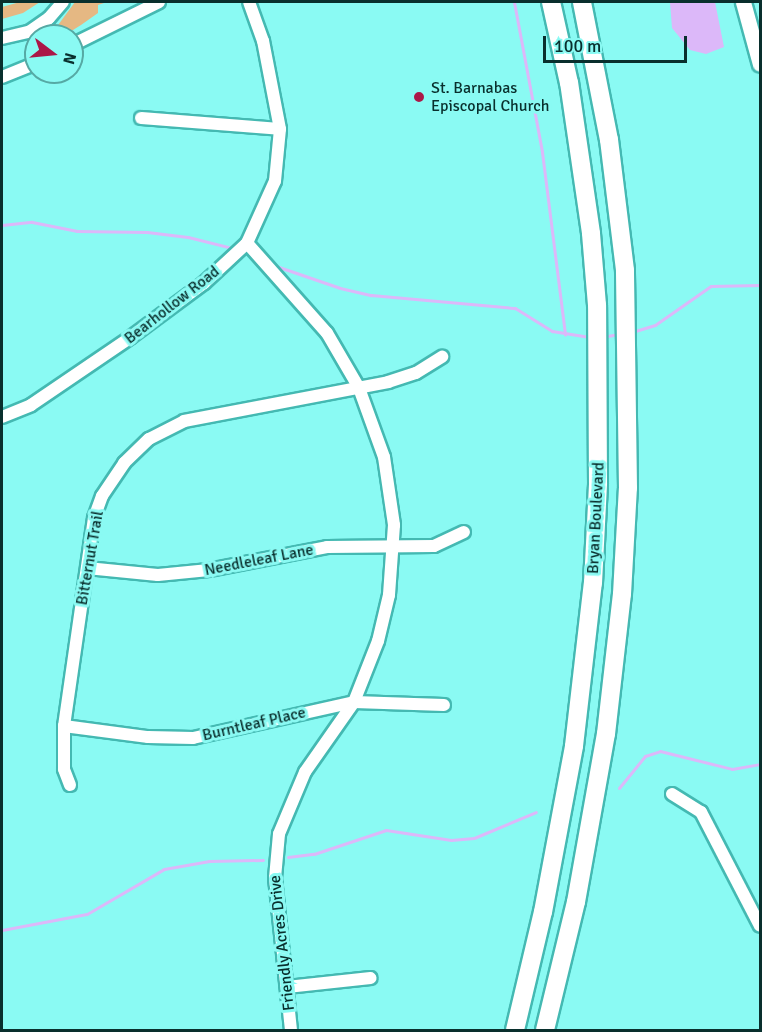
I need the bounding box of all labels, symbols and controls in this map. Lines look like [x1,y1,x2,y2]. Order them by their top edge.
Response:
north arrow [24,24,84,84]
scale bar [546,24,690,62]
text: 100 m [554,35,601,57]
text: N [58,50,81,67]
place label: St. Barnabas Episcopal Church [431,78,549,116]
marker: St. Barnabas Episcopal Church [412,90,426,104]
street label: Bearhollow Road [121,262,223,348]
street label: Bryan Boulevard [583,462,609,574]
street label: Bitternut Trail [72,509,108,607]
street label: Needleleaf Lane [203,540,315,580]
street label: Burntleaf Place [200,703,308,745]
street label: Friendly Acres Drive [265,874,299,1012]

